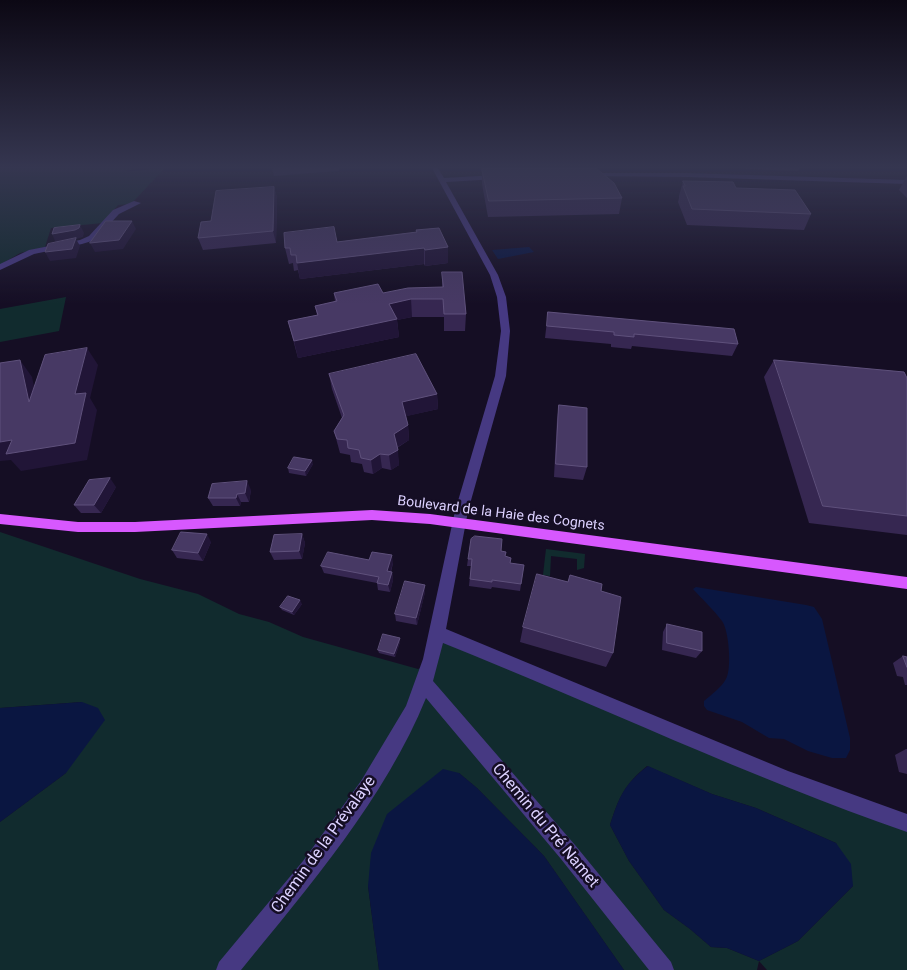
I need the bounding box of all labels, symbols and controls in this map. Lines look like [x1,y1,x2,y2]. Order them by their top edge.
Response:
street label: Boulevard de la Haie des Cognets [396,493,606,535]
street label: Chemin du Pré Namet [488,760,602,892]
street label: Chemin de la Prévalaye [268,773,380,917]

